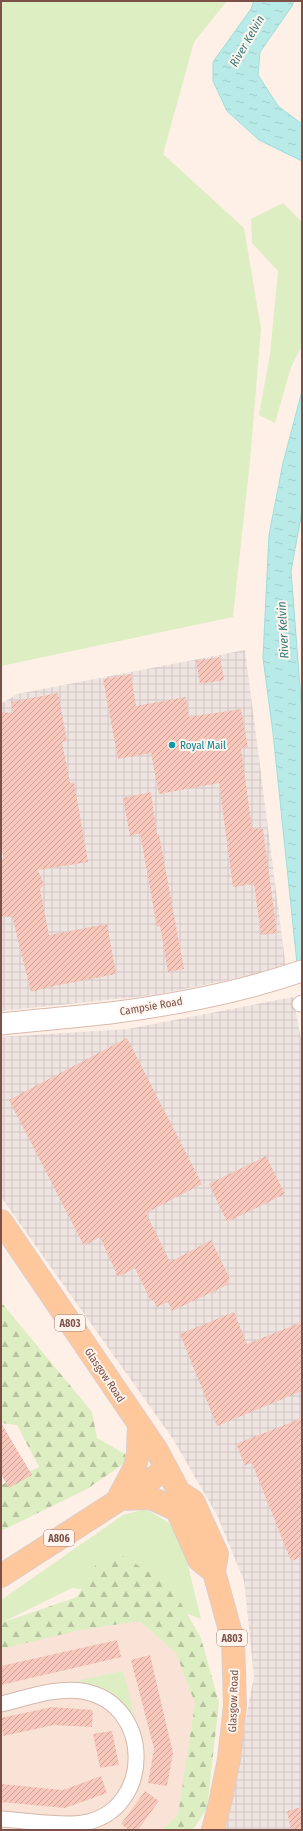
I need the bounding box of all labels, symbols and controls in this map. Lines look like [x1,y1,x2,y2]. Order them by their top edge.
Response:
water label: River Kelvin [227,13,267,69]
water label: River Kelvin [275,601,291,659]
place label: Royal Mail [180,739,226,752]
marker: Royal Mail [167,740,177,750]
street label: Campsie Road [119,995,183,1018]
road number: A803 [55,1315,85,1331]
street label: Glasgow Road [82,1346,127,1405]
road number: A806 [44,1530,74,1546]
road number: A803 [217,1630,247,1646]
street label: Glasgow Road [226,1670,241,1732]

